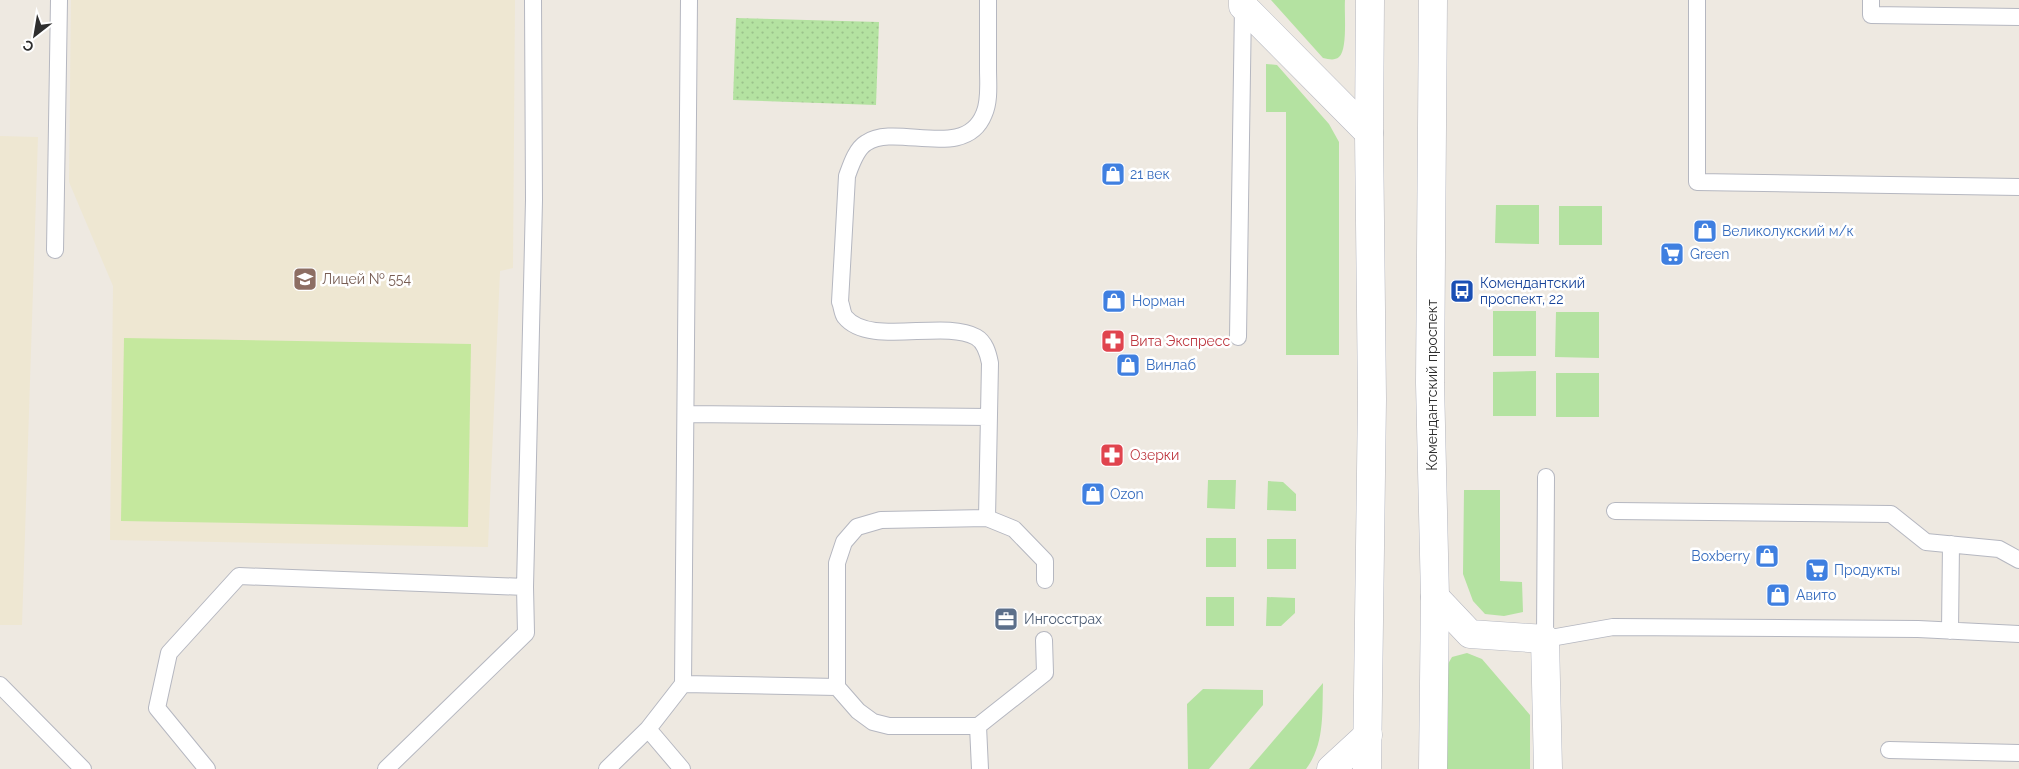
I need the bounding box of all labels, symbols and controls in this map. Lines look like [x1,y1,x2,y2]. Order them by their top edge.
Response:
north arrow [10,10,60,60]
text: С [20,37,37,55]
shop icon: 21 век [1100,161,1126,187]
place label: 21 век [1130,166,1170,182]
shop icon: Великолукский м/к [1692,218,1718,244]
place label: Великолукский м/к [1722,223,1854,239]
supermarket icon: Green [1659,241,1685,267]
place label: Green [1690,246,1729,262]
school or university icon: Лицей № 554 [292,266,318,292]
place label: Лицей № 554 [322,271,411,287]
place label: Комендантский проспект, 22 [1480,275,1585,307]
bus stop icon: Комендантский проспект, 22 [1449,278,1475,304]
shop icon: Норман [1101,288,1127,314]
place label: Норман [1132,293,1185,309]
street label: Комендантский проспект [1424,299,1440,471]
pharmacy icon: Вита Экспресс [1100,328,1126,354]
place label: Вита Экспресс [1130,333,1230,349]
shop icon: Винлаб [1115,352,1141,378]
place label: Винлаб [1146,357,1196,373]
pharmacy icon: Озерки [1099,442,1125,468]
place label: Озерки [1130,447,1179,463]
shop icon: Ozon [1080,481,1106,507]
place label: Ozon [1110,486,1144,502]
shop icon: Boxberry [1754,543,1780,569]
place label: Boxberry [1691,548,1750,564]
supermarket icon: Продукты [1804,557,1830,583]
place label: Продукты [1834,562,1900,578]
shop icon: Авито [1765,582,1791,608]
place label: Авито [1796,587,1836,603]
office icon: Ингосстрах [993,606,1019,632]
place label: Ингосстрах [1024,611,1102,627]

